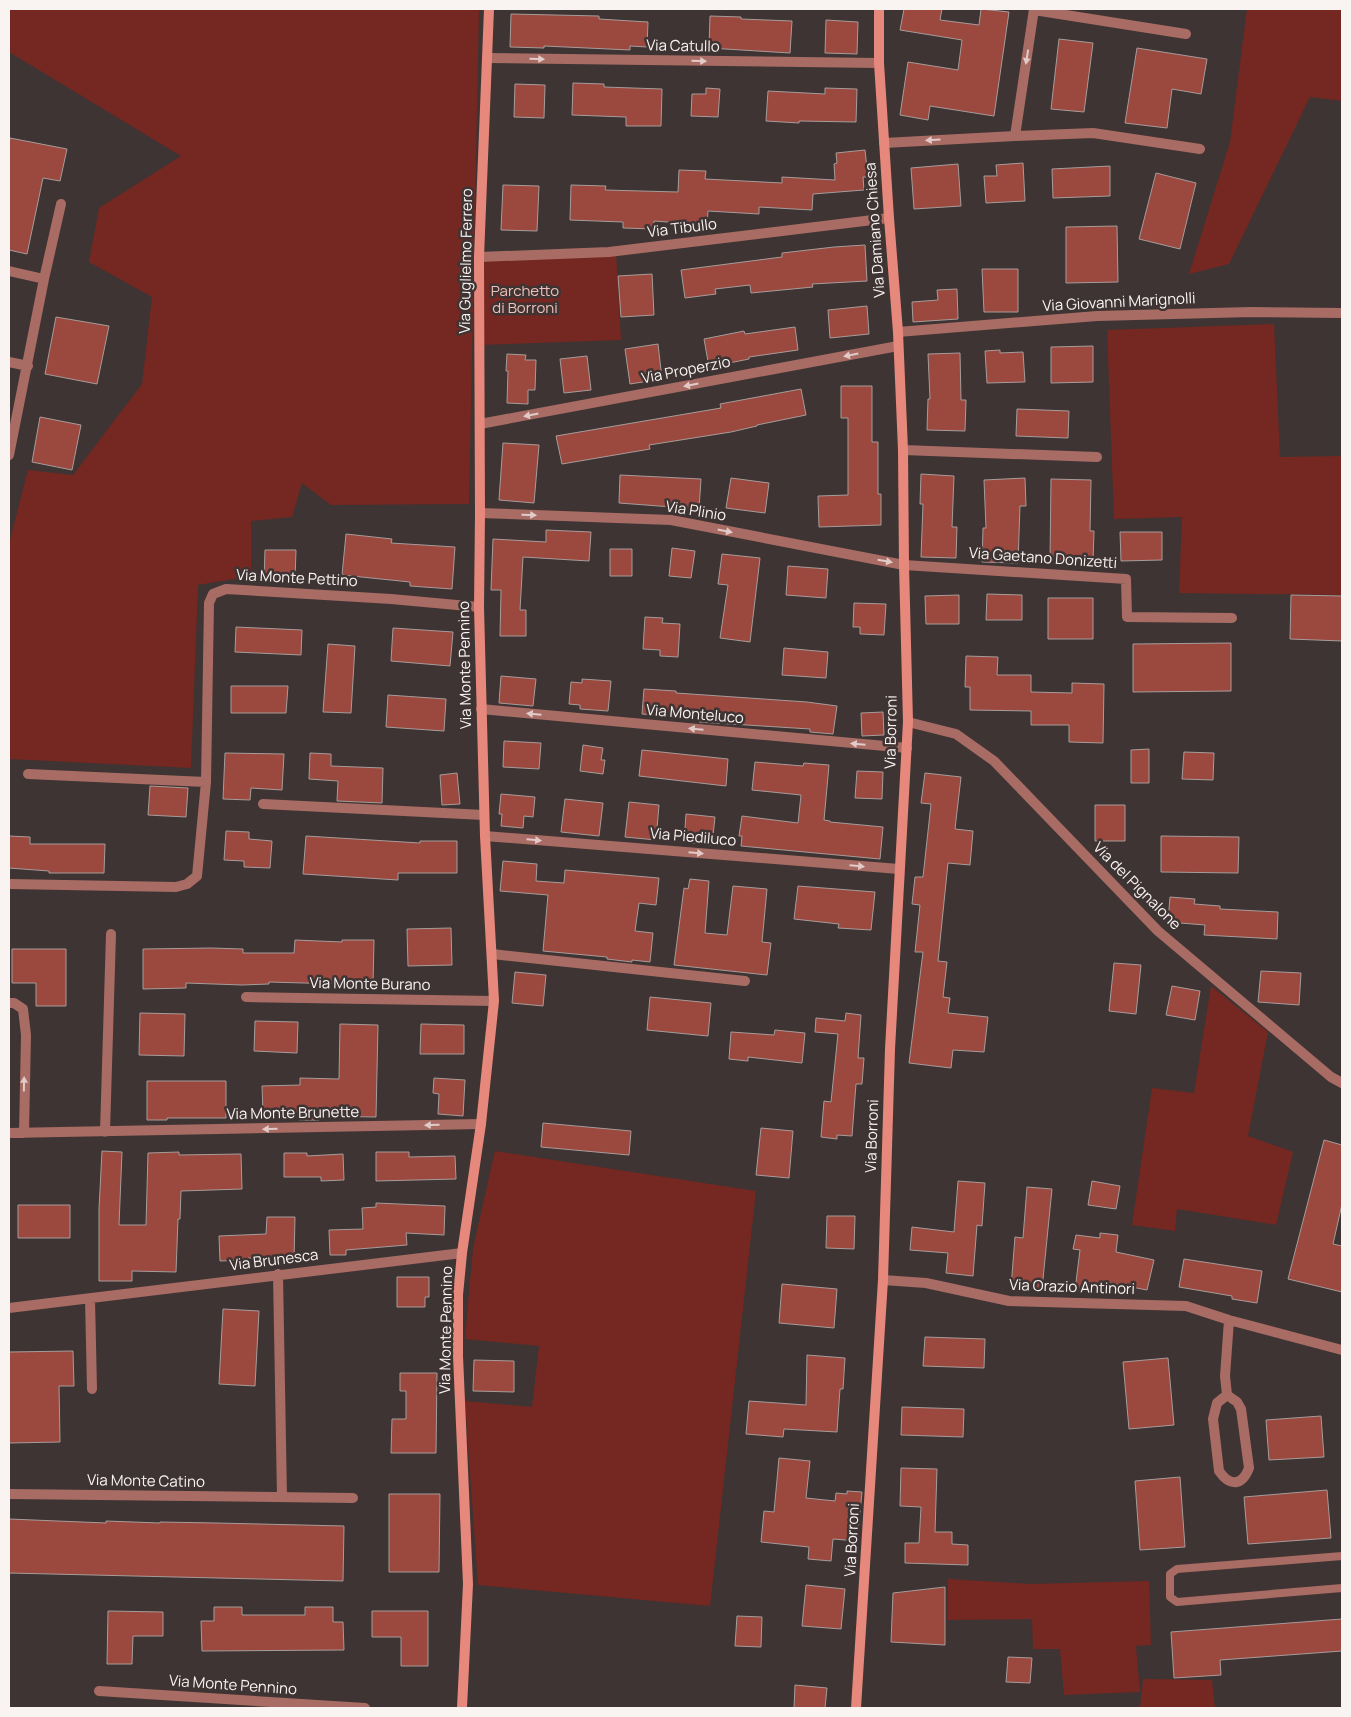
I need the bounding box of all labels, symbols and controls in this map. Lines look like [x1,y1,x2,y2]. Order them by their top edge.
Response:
street label: Via Catullo [646,34,720,57]
one-way arrow [1023,49,1031,65]
one-way arrow [529,55,545,63]
one-way arrow [691,57,707,65]
one-way arrow [924,137,940,145]
street label: Via Damiano Chiesa [859,162,890,298]
street label: Via Guglielmo Ferrero [454,188,477,334]
street label: Via Tibullo [646,213,718,242]
park label: Parchetto di Borroni [491,280,559,318]
street label: Via Giovanni Marignolli [1042,287,1196,316]
street label: Via Properzio [640,351,732,388]
one-way arrow [843,351,858,359]
one-way arrow [682,381,698,389]
one-way arrow [523,411,539,419]
street label: Via Plinio [664,495,728,526]
one-way arrow [521,512,537,520]
one-way arrow [717,527,733,535]
street label: Via Gaetano Donizetti [968,542,1118,573]
one-way arrow [877,558,893,566]
street label: Via Monte Pettino [236,564,358,591]
street label: Via Monte Pennino [453,601,476,729]
street label: Via Borroni [879,695,902,769]
street label: Via Monteluco [645,699,745,728]
one-way arrow [526,710,542,718]
one-way arrow [688,725,704,733]
one-way arrow [850,740,866,748]
street label: Via Piediluco [649,822,737,851]
one-way arrow [526,836,542,844]
street label: Via del Pignalone [1089,837,1186,934]
one-way arrow [688,849,704,857]
one-way arrow [850,862,866,870]
street label: Via Monte Burano [309,972,431,995]
one-way arrow [20,1076,28,1092]
street label: Via Borroni [860,1099,883,1173]
street label: Via Monte Brunette [227,1101,360,1124]
one-way arrow [424,1121,440,1129]
one-way arrow [262,1125,278,1133]
street label: Via Brunesca [228,1244,319,1275]
street label: Via Monte Pennino [434,1266,457,1394]
street label: Via Orazio Antinori [1009,1274,1135,1299]
street label: Via Monte Catino [87,1469,205,1492]
street label: Via Borroni [839,1503,864,1577]
street label: Via Monte Pennino [168,1670,298,1699]

